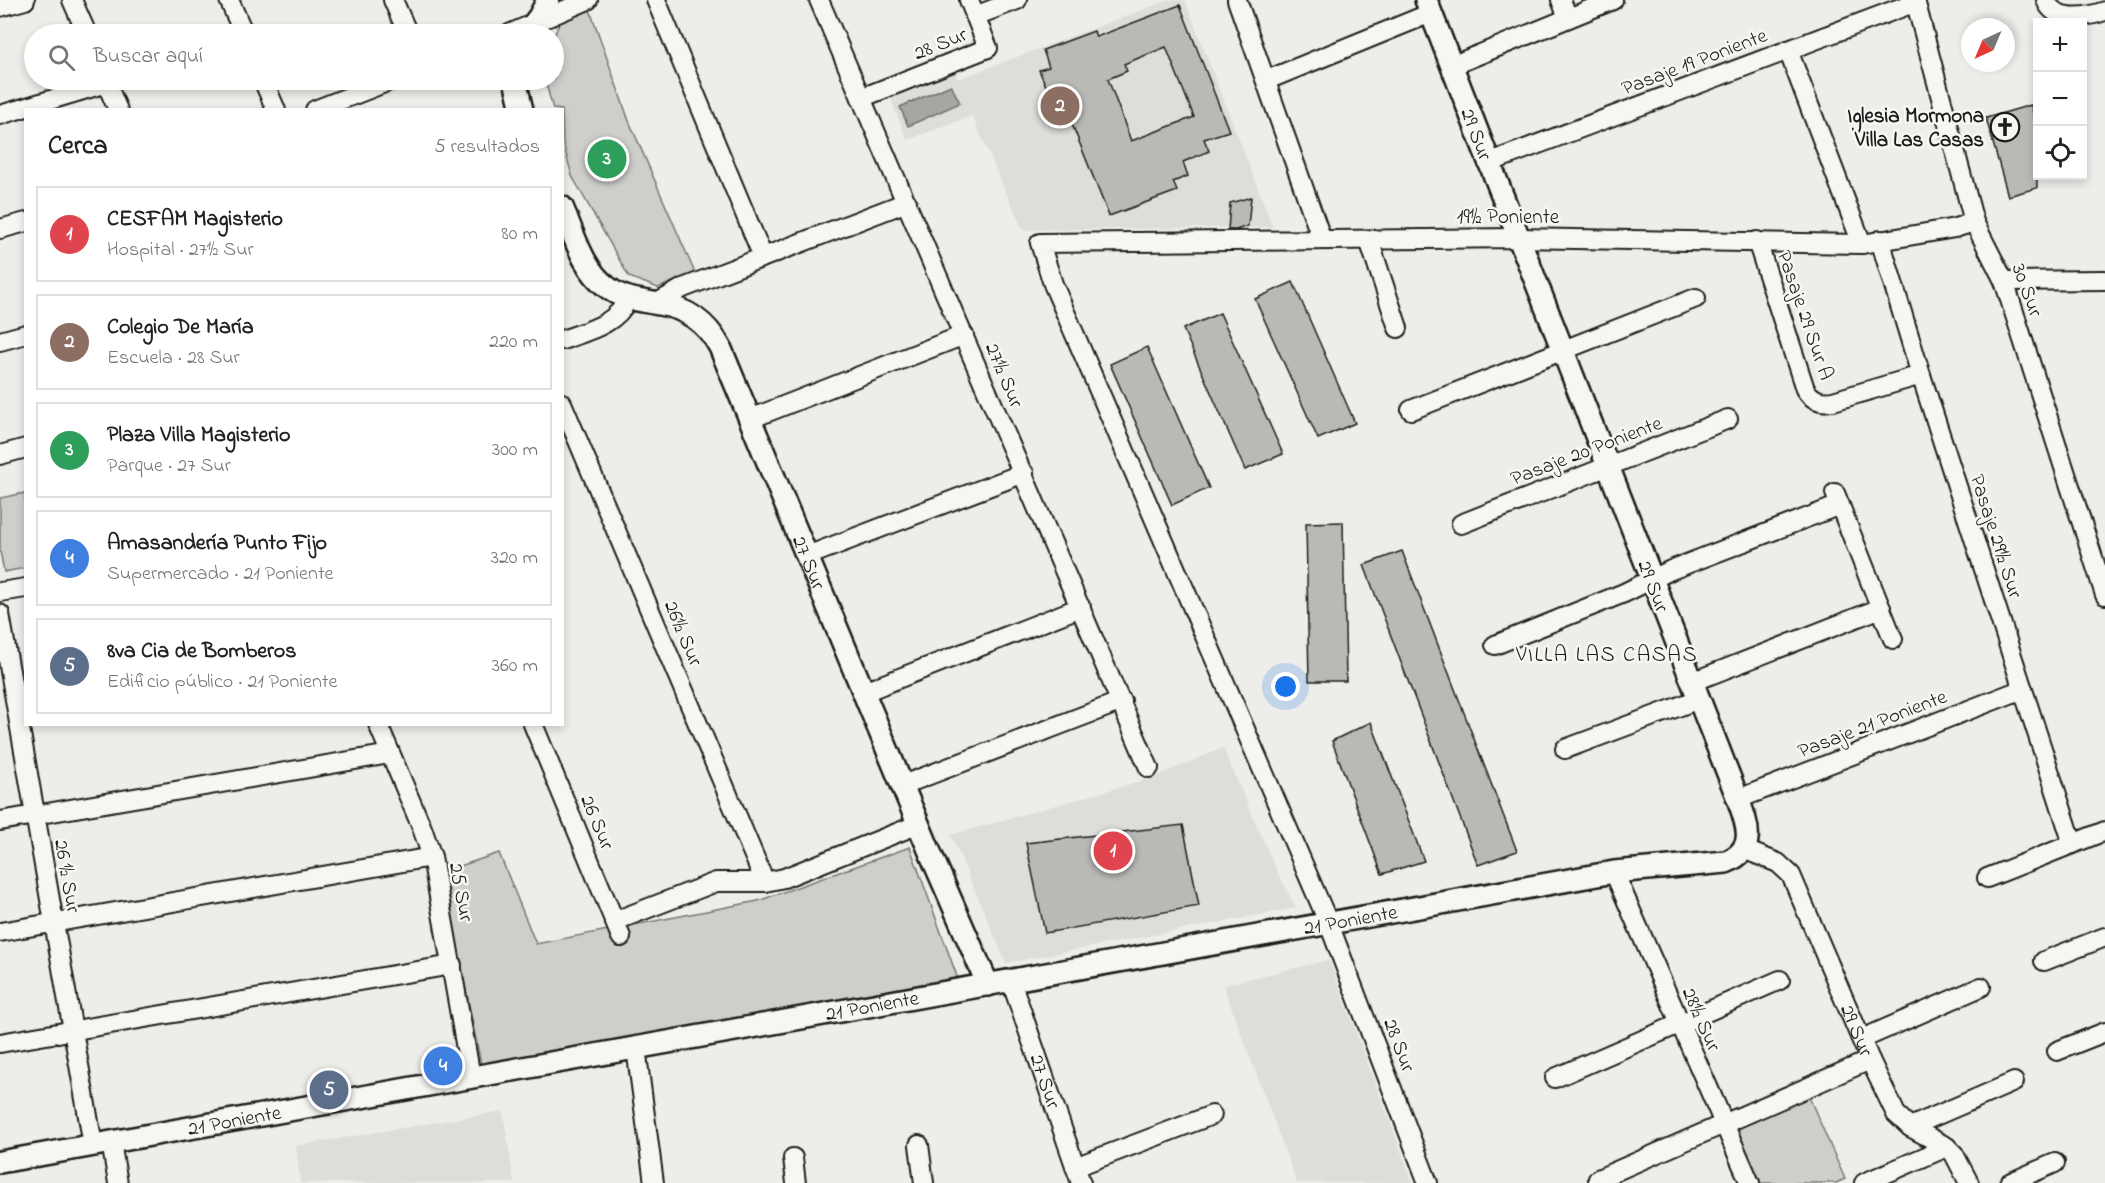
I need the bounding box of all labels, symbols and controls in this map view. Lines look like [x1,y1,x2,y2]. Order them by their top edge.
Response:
north arrow [1961,18,2015,72]
map controls [2033,18,2087,180]
button: + [2033,18,2087,72]
street label: 28 Sur [909,20,973,69]
street label: Pasaje 19 Poniente [1618,21,1772,104]
search box [24,24,564,90]
icon: search [45,41,78,74]
text: Buscar aquí [93,41,203,73]
button: − [2033,72,2087,126]
pin: 2 [1040,84,1080,128]
place label: Iglesia Mormona Villa Las Casas [1847,102,1984,156]
street label: 29 Sur [1451,104,1499,166]
church icon: Iglesia Mormona Villa Las Casas [1989,111,2021,143]
button: locate [2033,126,2087,180]
text: Cerca [48,128,108,166]
text: 5 resultados [434,133,540,162]
pin: 3 [588,136,626,182]
street label: 19½ Poniente [1457,203,1560,233]
text: CESFAM Magisterio [107,204,283,236]
text: 1 [66,220,73,249]
text: 80 m [501,220,538,249]
text: Hospital · 27½ Sur [107,236,254,265]
street label: Pasaje 29 Sur A [1768,247,1840,384]
street label: 30 Sur [2003,260,2050,322]
text: Colegio De María [107,312,254,344]
text: 2 [65,328,74,357]
text: 220 m [489,328,538,357]
street label: 27½ Sur [976,339,1030,413]
text: Escuela · 28 Sur [107,344,240,373]
street label: Pasaje 20 Poniente [1507,409,1667,495]
text: Plaza Villa Magisterio [107,420,291,452]
text: 3 [65,436,74,465]
text: 300 m [492,436,538,465]
text: Parque · 27 Sur [107,452,231,481]
street label: Pasaje 29½ Sur [1961,471,2029,603]
text: Amasandería Punto Fijo [107,528,327,560]
street label: 27 Sur [783,531,833,595]
text: 4 [65,544,74,573]
text: 320 m [491,544,538,573]
street label: 29 Sur [1628,556,1676,618]
text: Supermercado · 21 Poniente [107,560,334,589]
street label: 26½ Sur [655,596,710,672]
text: 8va Cia de Bomberos [107,636,297,668]
district label: VILLA LAS CASAS [1515,640,1698,672]
text: 5 [64,652,75,681]
text: 360 m [492,652,538,681]
text: Edificio público · 21 Poniente [107,668,337,697]
your location [1271,672,1300,701]
street label: Pasaje 21 Poniente [1794,682,1952,767]
street label: 26 Sur [571,791,621,855]
pin: 1 [1094,828,1132,874]
street label: 26 ½ Sur [45,837,87,916]
street label: 25 Sur [440,860,481,925]
street label: 21 Poniente [1302,898,1401,944]
street label: 28½ Sur [1673,983,1728,1057]
street label: 21 Poniente [823,984,922,1030]
street label: 29 Sur [1831,1000,1880,1062]
street label: 28 Sur [1374,1014,1422,1077]
pin: 4 [424,1044,462,1088]
street label: 27 Sur [1020,1050,1067,1114]
pin: 5 [310,1068,348,1112]
street label: 21 Poniente [185,1099,284,1145]

